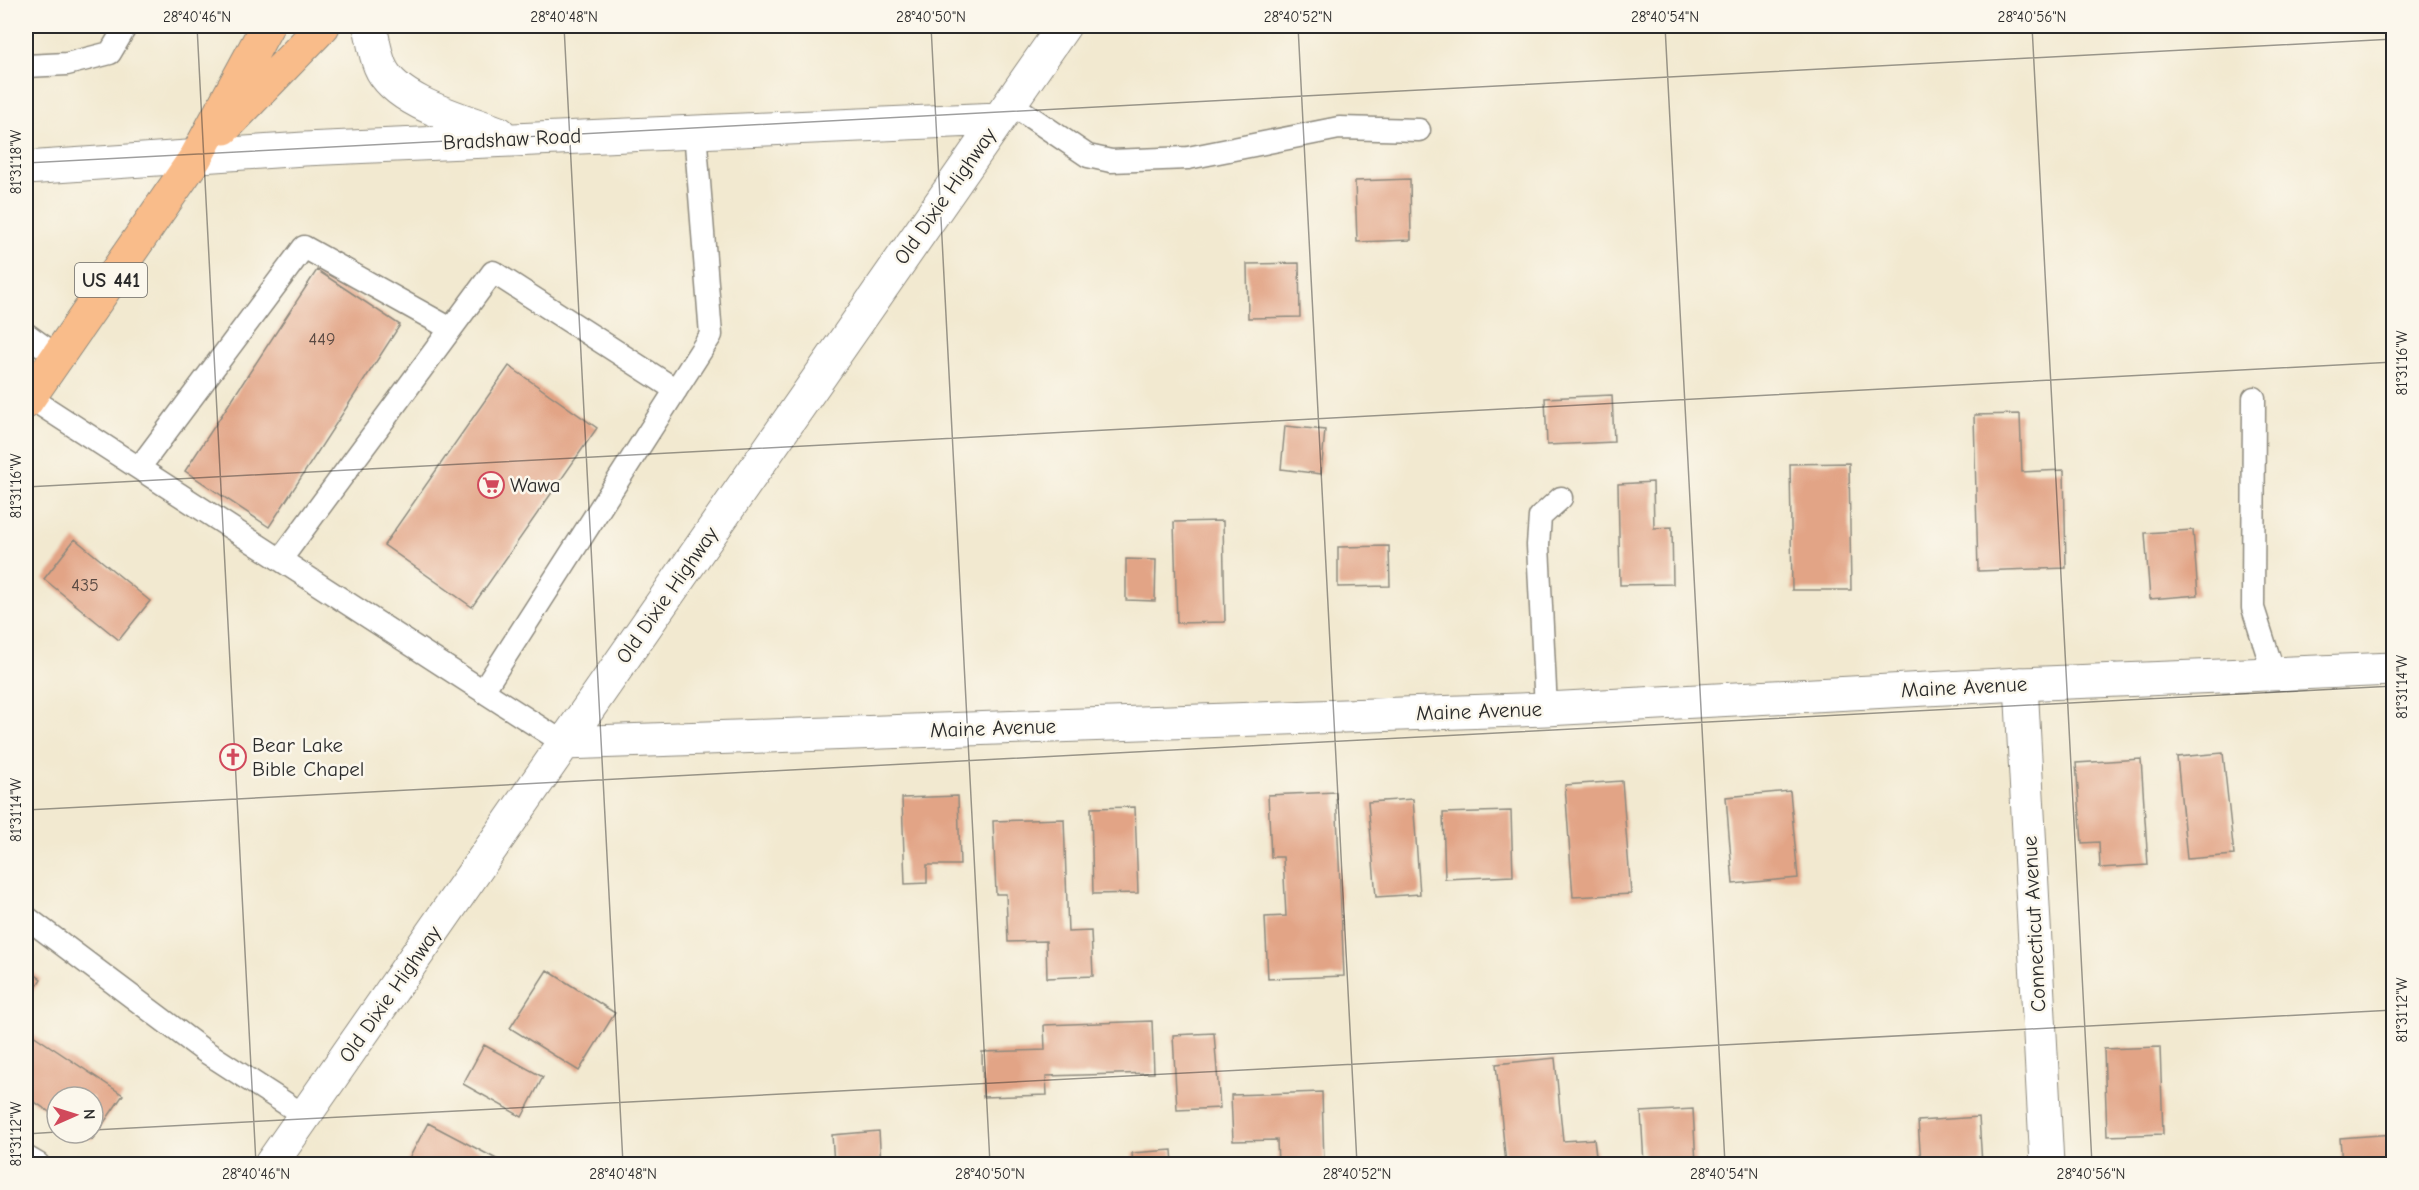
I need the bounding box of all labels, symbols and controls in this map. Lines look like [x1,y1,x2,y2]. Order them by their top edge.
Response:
text: 28°40'46"N [163,8,231,26]
text: 28°40'48"N [530,8,598,26]
text: 28°40'50"N [896,8,966,26]
text: 28°40'52"N [1264,8,1332,26]
text: 28°40'54"N [1631,8,1699,26]
text: 28°40'56"N [1998,8,2066,26]
street label: Bradshaw Road [442,123,582,155]
street label: Old Dixie Highway [889,123,1001,269]
text: 81°31'18"W [7,130,25,194]
road number: US 441 [75,263,147,297]
house number: 449 [309,329,335,350]
text: 81°31'16"W [2393,330,2411,396]
text: 81°31'16"W [7,453,25,519]
supermarket icon: Wawa [476,470,506,500]
place label: Wawa [510,473,561,497]
street label: Old Dixie Highway [611,522,723,668]
house number: 435 [71,575,99,596]
text: 81°31'14"W [2393,655,2411,719]
street label: Maine Avenue [1900,672,2028,702]
street label: Maine Avenue [1415,697,1543,725]
street label: Maine Avenue [929,714,1057,742]
place label: Bear Lake Bible Chapel [252,733,364,781]
church icon: Bear Lake Bible Chapel [218,742,248,772]
text: 81°31'14"W [7,778,25,842]
street label: Connecticut Avenue [2017,835,2051,1013]
street label: Old Dixie Highway [334,921,446,1067]
text: 81°31'12"W [2393,978,2411,1042]
north arrow [45,1085,105,1145]
text: 81°31'12"W [7,1102,25,1166]
text: N [80,1109,98,1120]
text: 28°40'46"N [222,1165,290,1183]
text: 28°40'48"N [589,1165,657,1183]
text: 28°40'50"N [955,1165,1025,1183]
text: 28°40'52"N [1323,1165,1391,1183]
text: 28°40'54"N [1690,1165,1758,1183]
text: 28°40'56"N [2057,1165,2125,1183]

